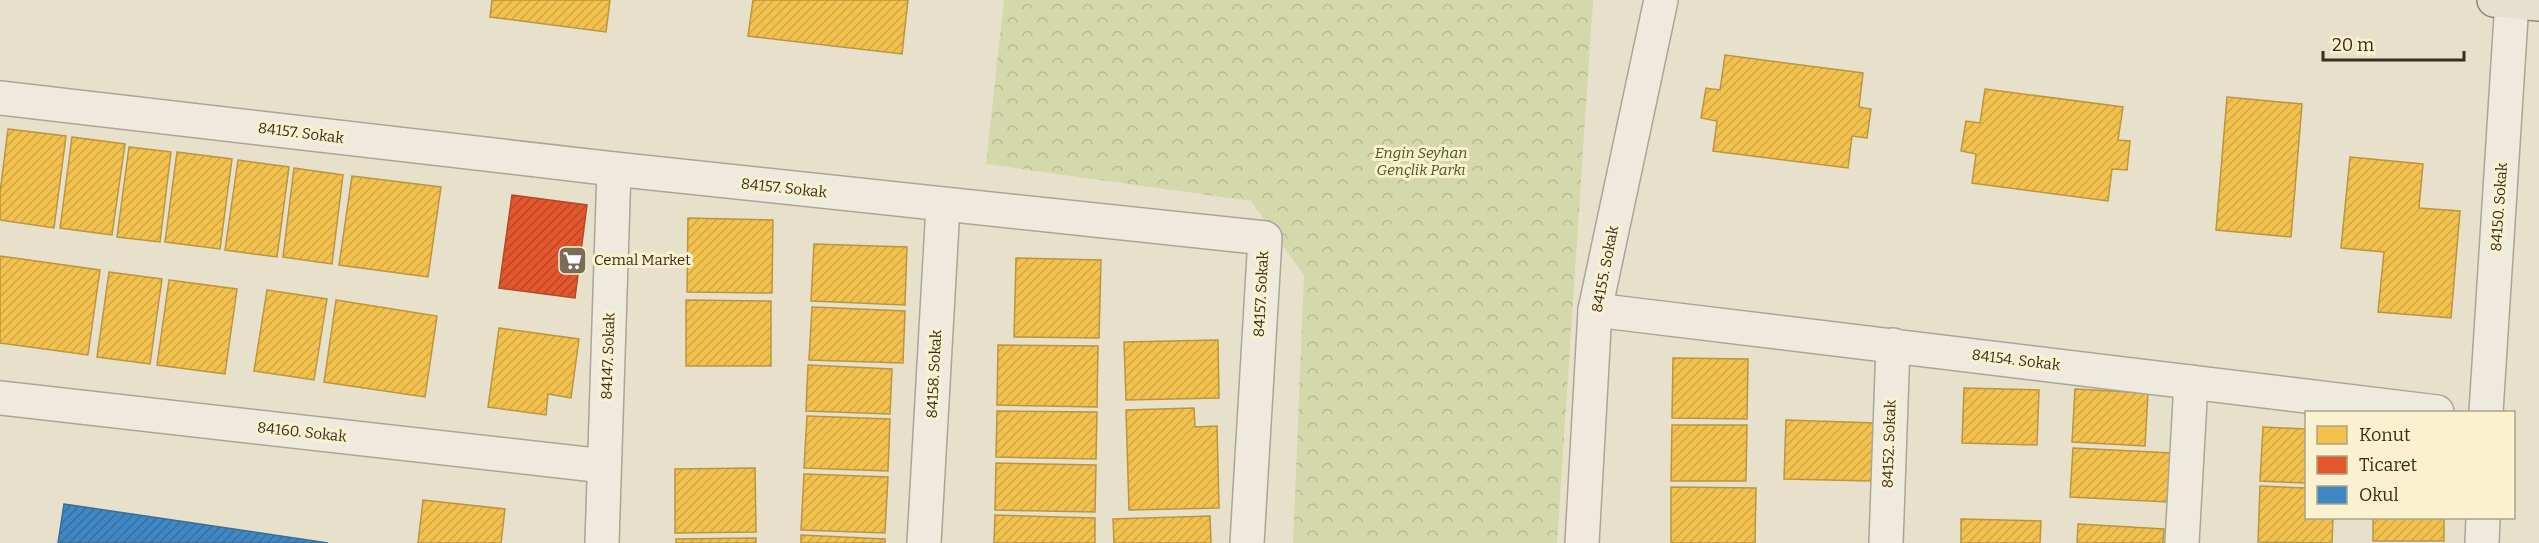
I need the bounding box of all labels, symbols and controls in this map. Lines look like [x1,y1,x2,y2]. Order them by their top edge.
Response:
scale bar [2323,24,2464,62]
text: 20 m [2332,34,2374,56]
street label: 84157. Sokak [257,119,345,147]
park label: Engin Seyhan Gençlik Parkı [1375,144,1467,179]
street label: 84150. Sokak [2487,161,2511,252]
street label: 84157. Sokak [740,175,828,202]
street label: 84155. Sokak [1588,224,1622,314]
supermarket icon: Cemal Market [557,244,589,276]
street label: 84157. Sokak [1250,250,1272,338]
place label: Cemal Market [594,251,691,269]
street label: 84147. Sokak [597,312,619,400]
street label: 84158. Sokak [923,329,945,419]
street label: 84154. Sokak [1971,346,2062,374]
street label: 84152. Sokak [1878,399,1900,488]
legend [2305,411,2515,519]
street label: 84160. Sokak [256,418,348,446]
text: Konut [2359,424,2411,446]
text: Ticaret [2359,454,2418,476]
text: Okul [2359,484,2399,506]

